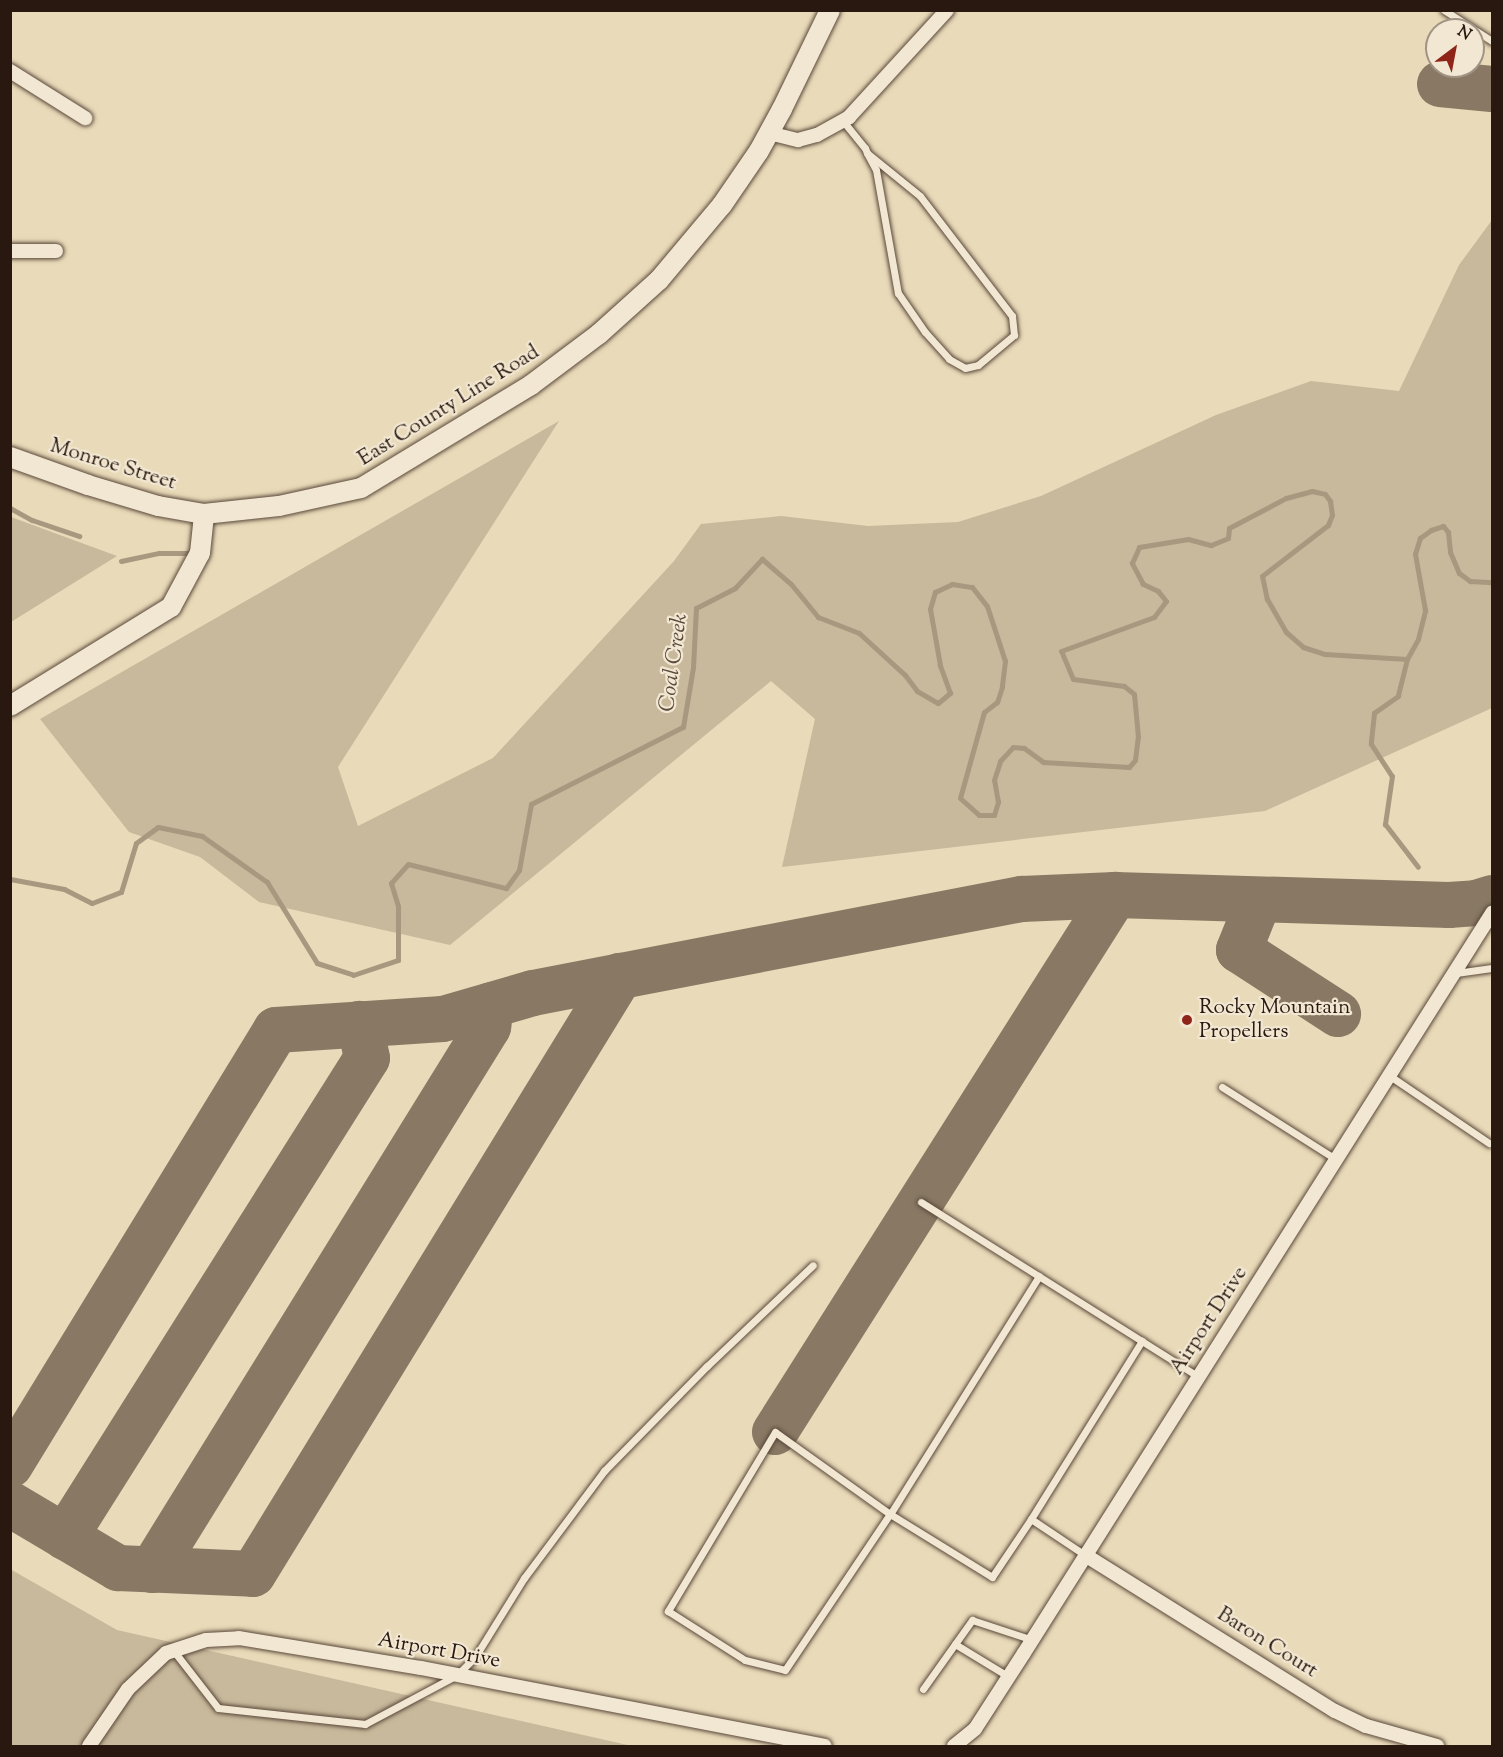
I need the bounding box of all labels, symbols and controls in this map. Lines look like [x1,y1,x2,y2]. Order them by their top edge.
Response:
north arrow [1425,18,1485,78]
text: N [1452,21,1475,47]
street label: East County Line Road [354,340,544,472]
street label: Monroe Street [47,434,179,496]
water label: Coal Creek [655,612,695,714]
place label: Rocky Mountain Propellers [1199,995,1350,1045]
marker: Rocky Mountain Propellers [1180,1013,1194,1027]
street label: Airport Drive [1165,1262,1253,1380]
street label: Baron Court [1212,1602,1322,1684]
street label: Airport Drive [376,1628,502,1674]

